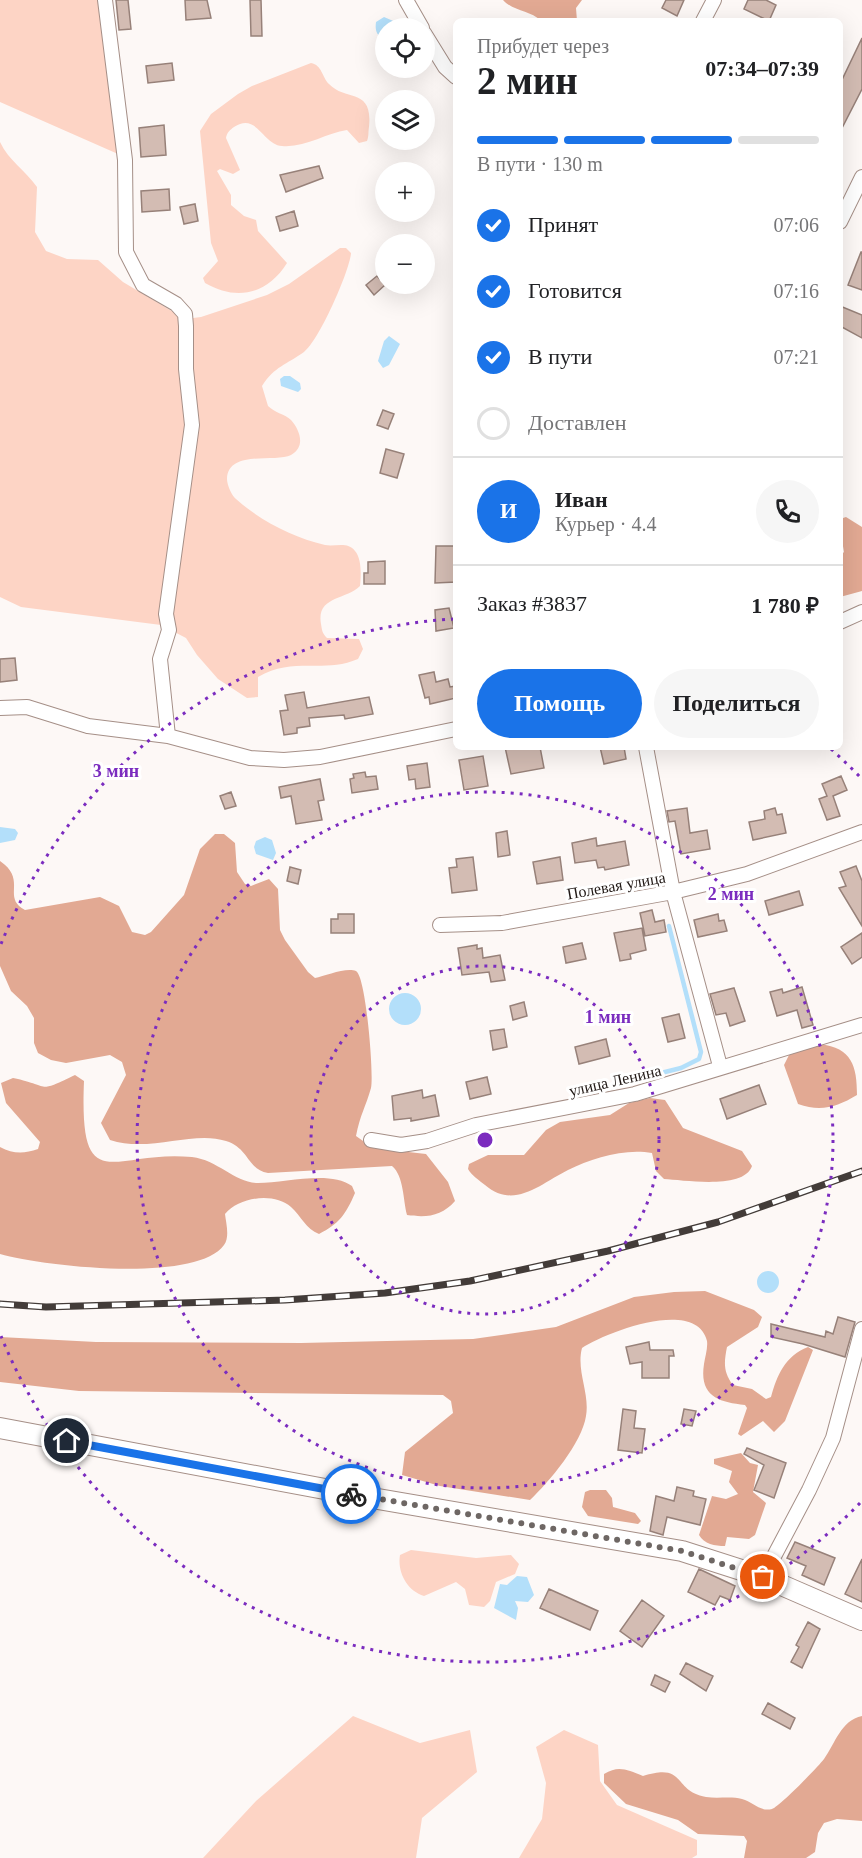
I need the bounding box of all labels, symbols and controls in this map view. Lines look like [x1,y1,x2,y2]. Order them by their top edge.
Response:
map controls [375,18,435,294]
button: locate [375,18,435,78]
text: Прибудет через [477,35,609,57]
text: 07:34–07:39 [705,56,819,81]
text: 2 мин [477,59,578,102]
button: layers [375,90,435,150]
text: В пути · 130 m [477,153,603,175]
button: + [375,162,435,222]
icon: check [477,209,510,242]
text: Принят [528,212,598,237]
text: 07:06 [773,214,819,236]
button: − [375,234,435,294]
icon: check [477,275,510,308]
text: Готовится [528,278,622,303]
text: 07:16 [773,280,819,302]
icon: check [477,341,510,374]
text: В пути [528,344,592,369]
text: 07:21 [773,346,819,368]
text: Доставлен [528,410,627,435]
button: phone [756,480,819,543]
text: Иван [555,487,608,512]
text: И [500,498,517,523]
text: Курьер · 4.4 [555,513,657,535]
text: Заказ #3837 [477,591,587,616]
text: 1 780 ₽ [751,593,819,618]
button: Помощь [477,669,642,738]
button: Поделиться [654,669,819,738]
text: 3 мин [93,761,139,781]
street label: Полевая улица [565,868,667,904]
text: 2 мин [708,884,754,904]
text: 1 мин [585,1007,631,1027]
street label: улица Ленина [567,1062,663,1100]
centre of rings [475,1130,495,1150]
pin [41,1415,92,1466]
icon: home [50,1424,83,1457]
courier [321,1464,381,1524]
icon: bike [335,1478,368,1511]
pin [737,1551,788,1602]
icon: bag [746,1560,779,1593]

